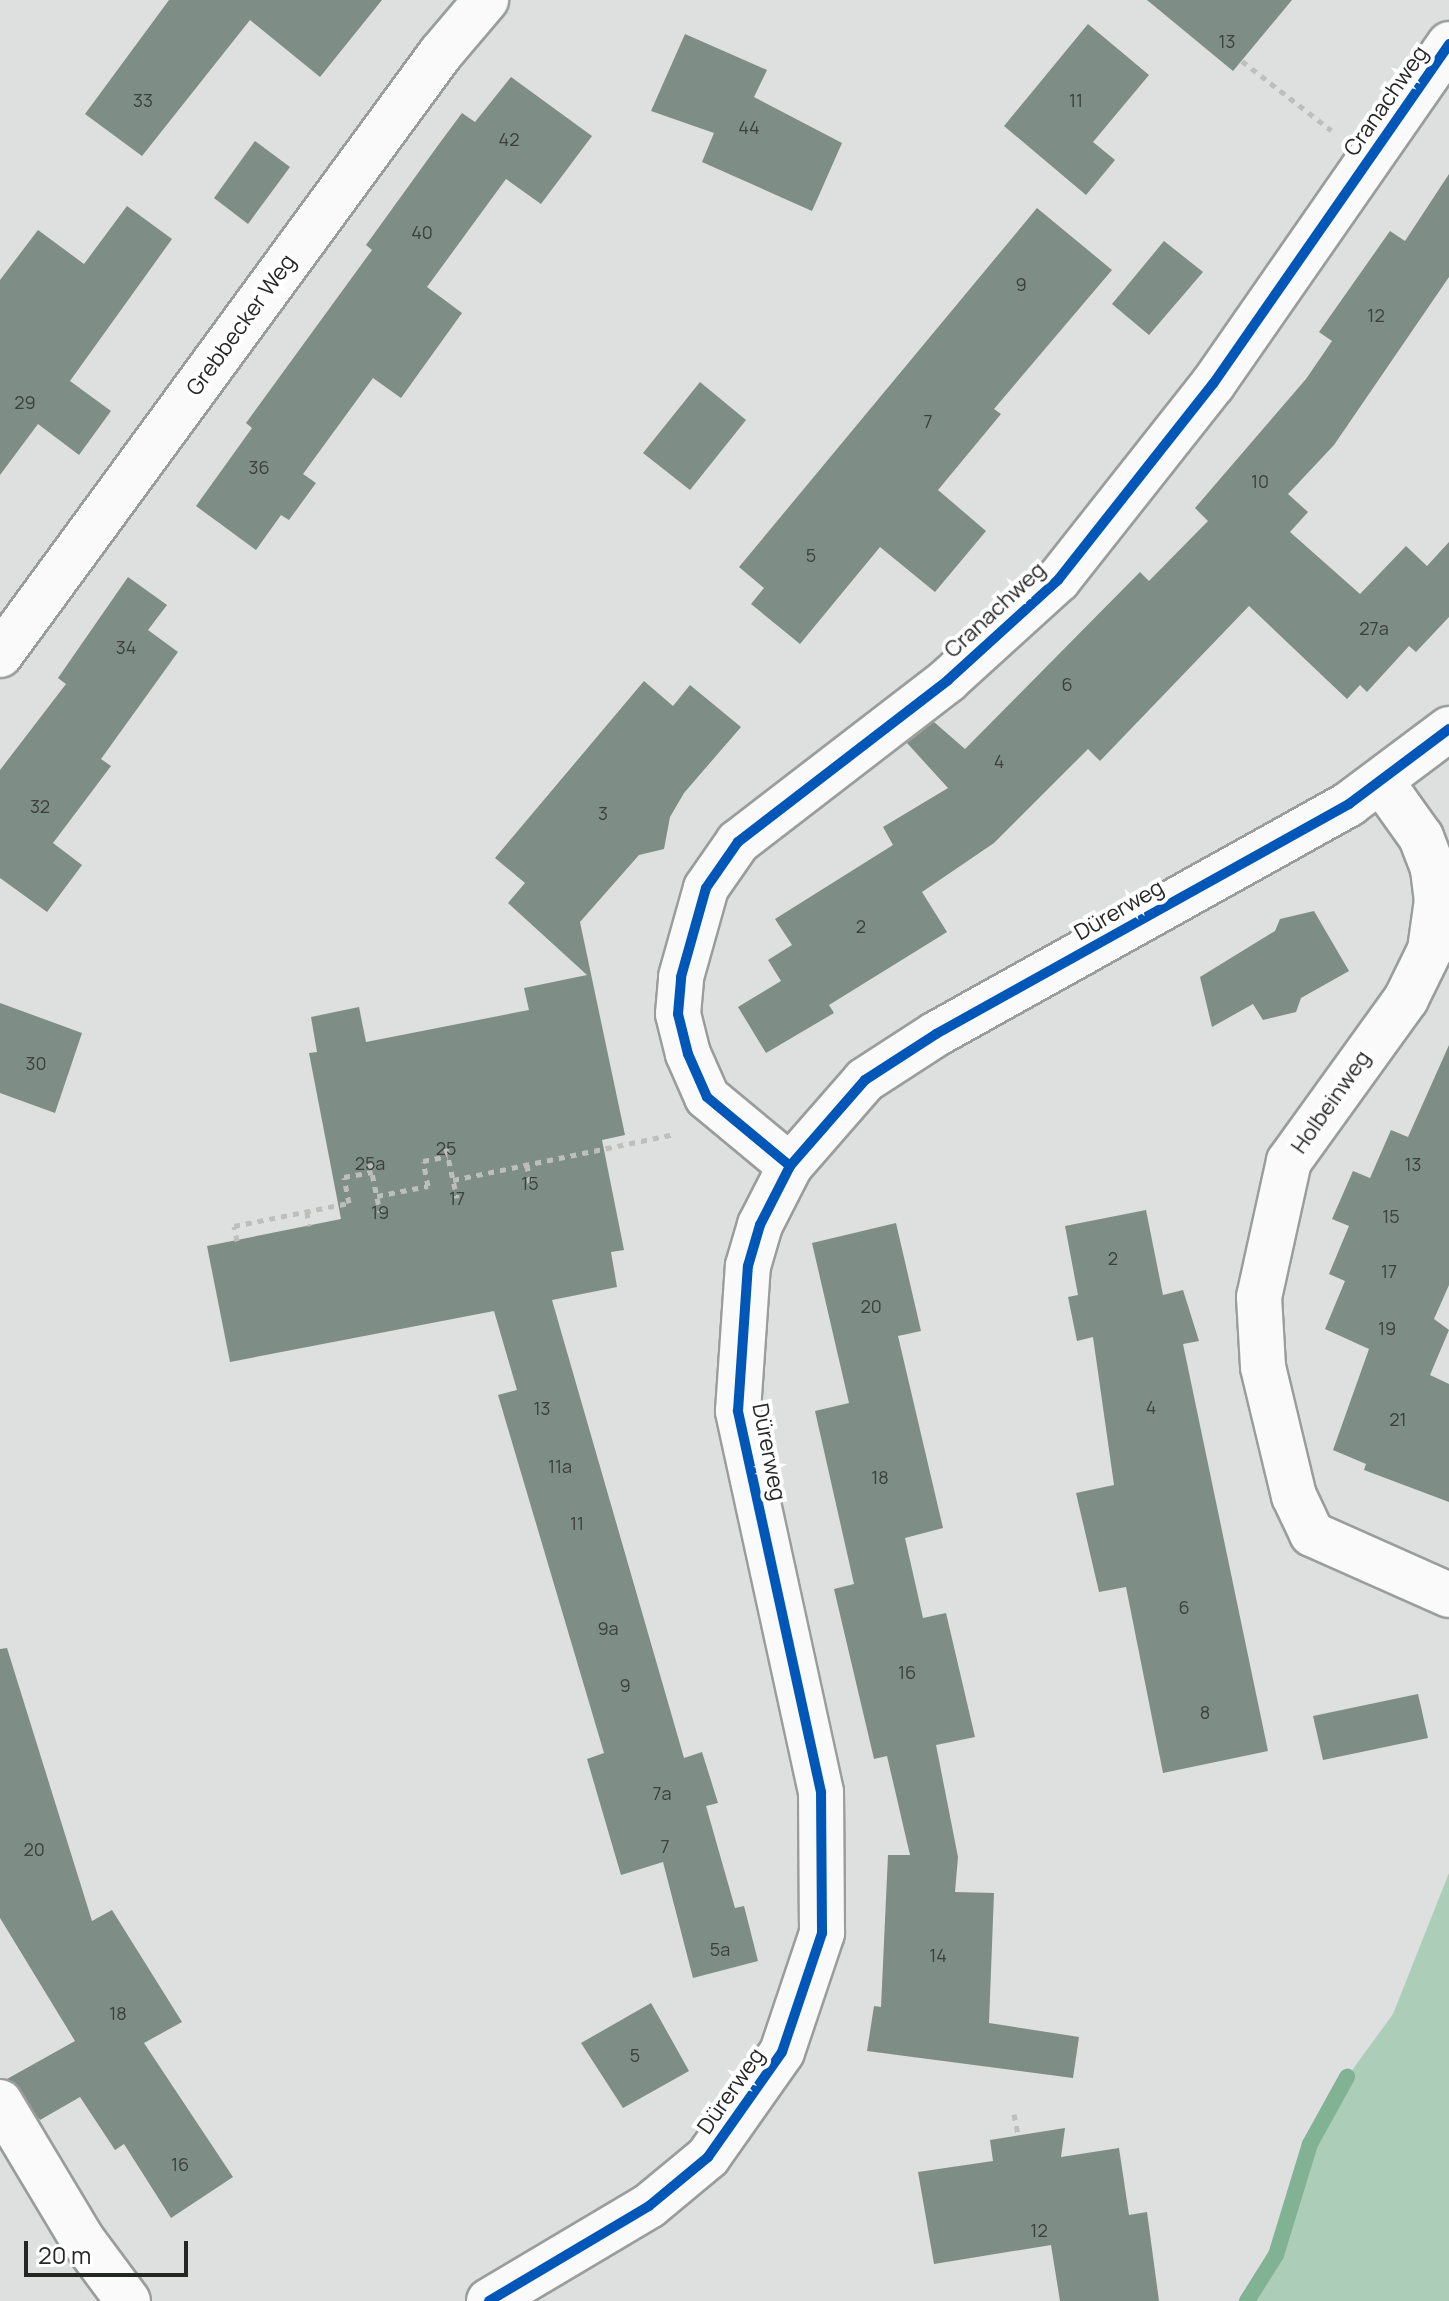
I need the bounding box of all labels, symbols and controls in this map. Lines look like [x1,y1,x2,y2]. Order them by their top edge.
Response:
house number: 13 [1219,30,1235,52]
street label: Cranachweg [1338,41,1434,161]
house number: 33 [133,89,153,111]
house number: 11 [1069,89,1083,111]
house number: 44 [738,116,760,138]
house number: 42 [499,128,519,150]
house number: 40 [411,221,433,243]
street label: Grebbecker Weg [181,249,301,401]
house number: 9 [1015,273,1027,295]
house number: 12 [1367,304,1385,326]
house number: 29 [14,391,36,413]
house number: 7 [923,410,933,432]
house number: 36 [248,456,270,478]
house number: 10 [1251,470,1269,492]
house number: 5 [806,544,816,566]
street label: Cranachweg [939,557,1051,663]
house number: 27a [1359,617,1389,639]
house number: 34 [116,636,136,658]
house number: 6 [1061,673,1073,695]
house number: 4 [994,750,1004,772]
house number: 32 [30,795,50,817]
house number: 3 [598,802,608,824]
street label: Dürerweg [1070,874,1168,946]
house number: 2 [856,915,866,937]
street label: Holbeinweg [1286,1045,1376,1159]
house number: 30 [26,1052,46,1074]
house number: 25 [436,1137,456,1159]
house number: 25a [355,1152,385,1174]
house number: 13 [1405,1153,1421,1175]
house number: 15 [521,1172,539,1194]
house number: 17 [449,1187,465,1209]
house number: 19 [371,1201,389,1223]
house number: 15 [1382,1205,1400,1227]
house number: 2 [1108,1247,1118,1269]
house number: 17 [1381,1260,1397,1282]
house number: 20 [860,1295,882,1317]
house number: 19 [1378,1317,1396,1339]
house number: 4 [1146,1396,1156,1418]
house number: 13 [534,1397,550,1419]
street label: Dürerweg [747,1401,791,1503]
house number: 21 [1389,1408,1407,1430]
house number: 11a [548,1455,572,1477]
house number: 18 [871,1466,889,1488]
house number: 11 [570,1512,584,1534]
house number: 6 [1178,1596,1190,1618]
house number: 9a [597,1617,619,1639]
house number: 16 [898,1661,916,1683]
house number: 9 [619,1674,631,1696]
house number: 8 [1200,1701,1210,1723]
house number: 7a [652,1782,672,1804]
house number: 7 [660,1835,670,1857]
house number: 20 [23,1838,45,1860]
house number: 5a [710,1938,730,1960]
house number: 14 [929,1944,947,1966]
house number: 18 [109,2002,127,2024]
street label: Dürerweg [692,2043,770,2139]
house number: 5 [630,2044,640,2066]
house number: 16 [171,2153,189,2175]
house number: 12 [1030,2219,1048,2241]
scale bar [28,2225,192,2275]
text: 20 m [38,2238,91,2271]

